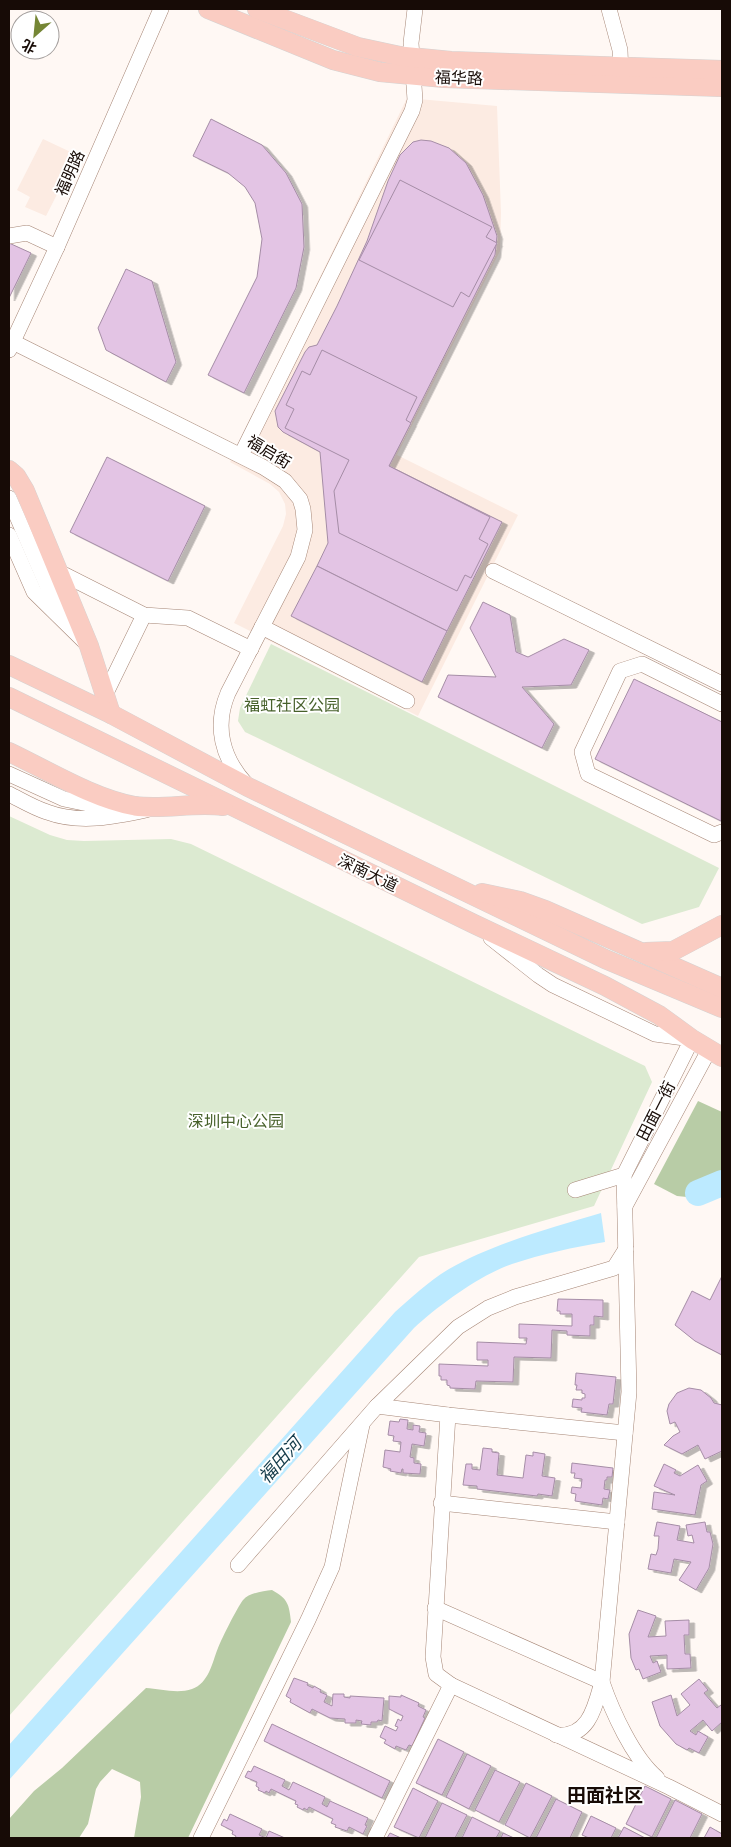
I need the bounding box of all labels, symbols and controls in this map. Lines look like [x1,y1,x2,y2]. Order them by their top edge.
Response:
north arrow [10,10,60,60]
text: 北 [19,35,39,58]
street label: 福华路 [435,67,483,89]
street label: 福明路 [51,147,89,199]
street label: 福启街 [243,431,295,473]
park label: 福虹社区公园 [244,695,340,716]
street label: 深南大道 [335,850,401,896]
street label: 田面一街 [632,1078,680,1144]
park label: 深圳中心公园 [188,1111,284,1132]
water label: 福田河 [253,1430,309,1488]
district label: 田面社区 [567,1783,643,1808]

